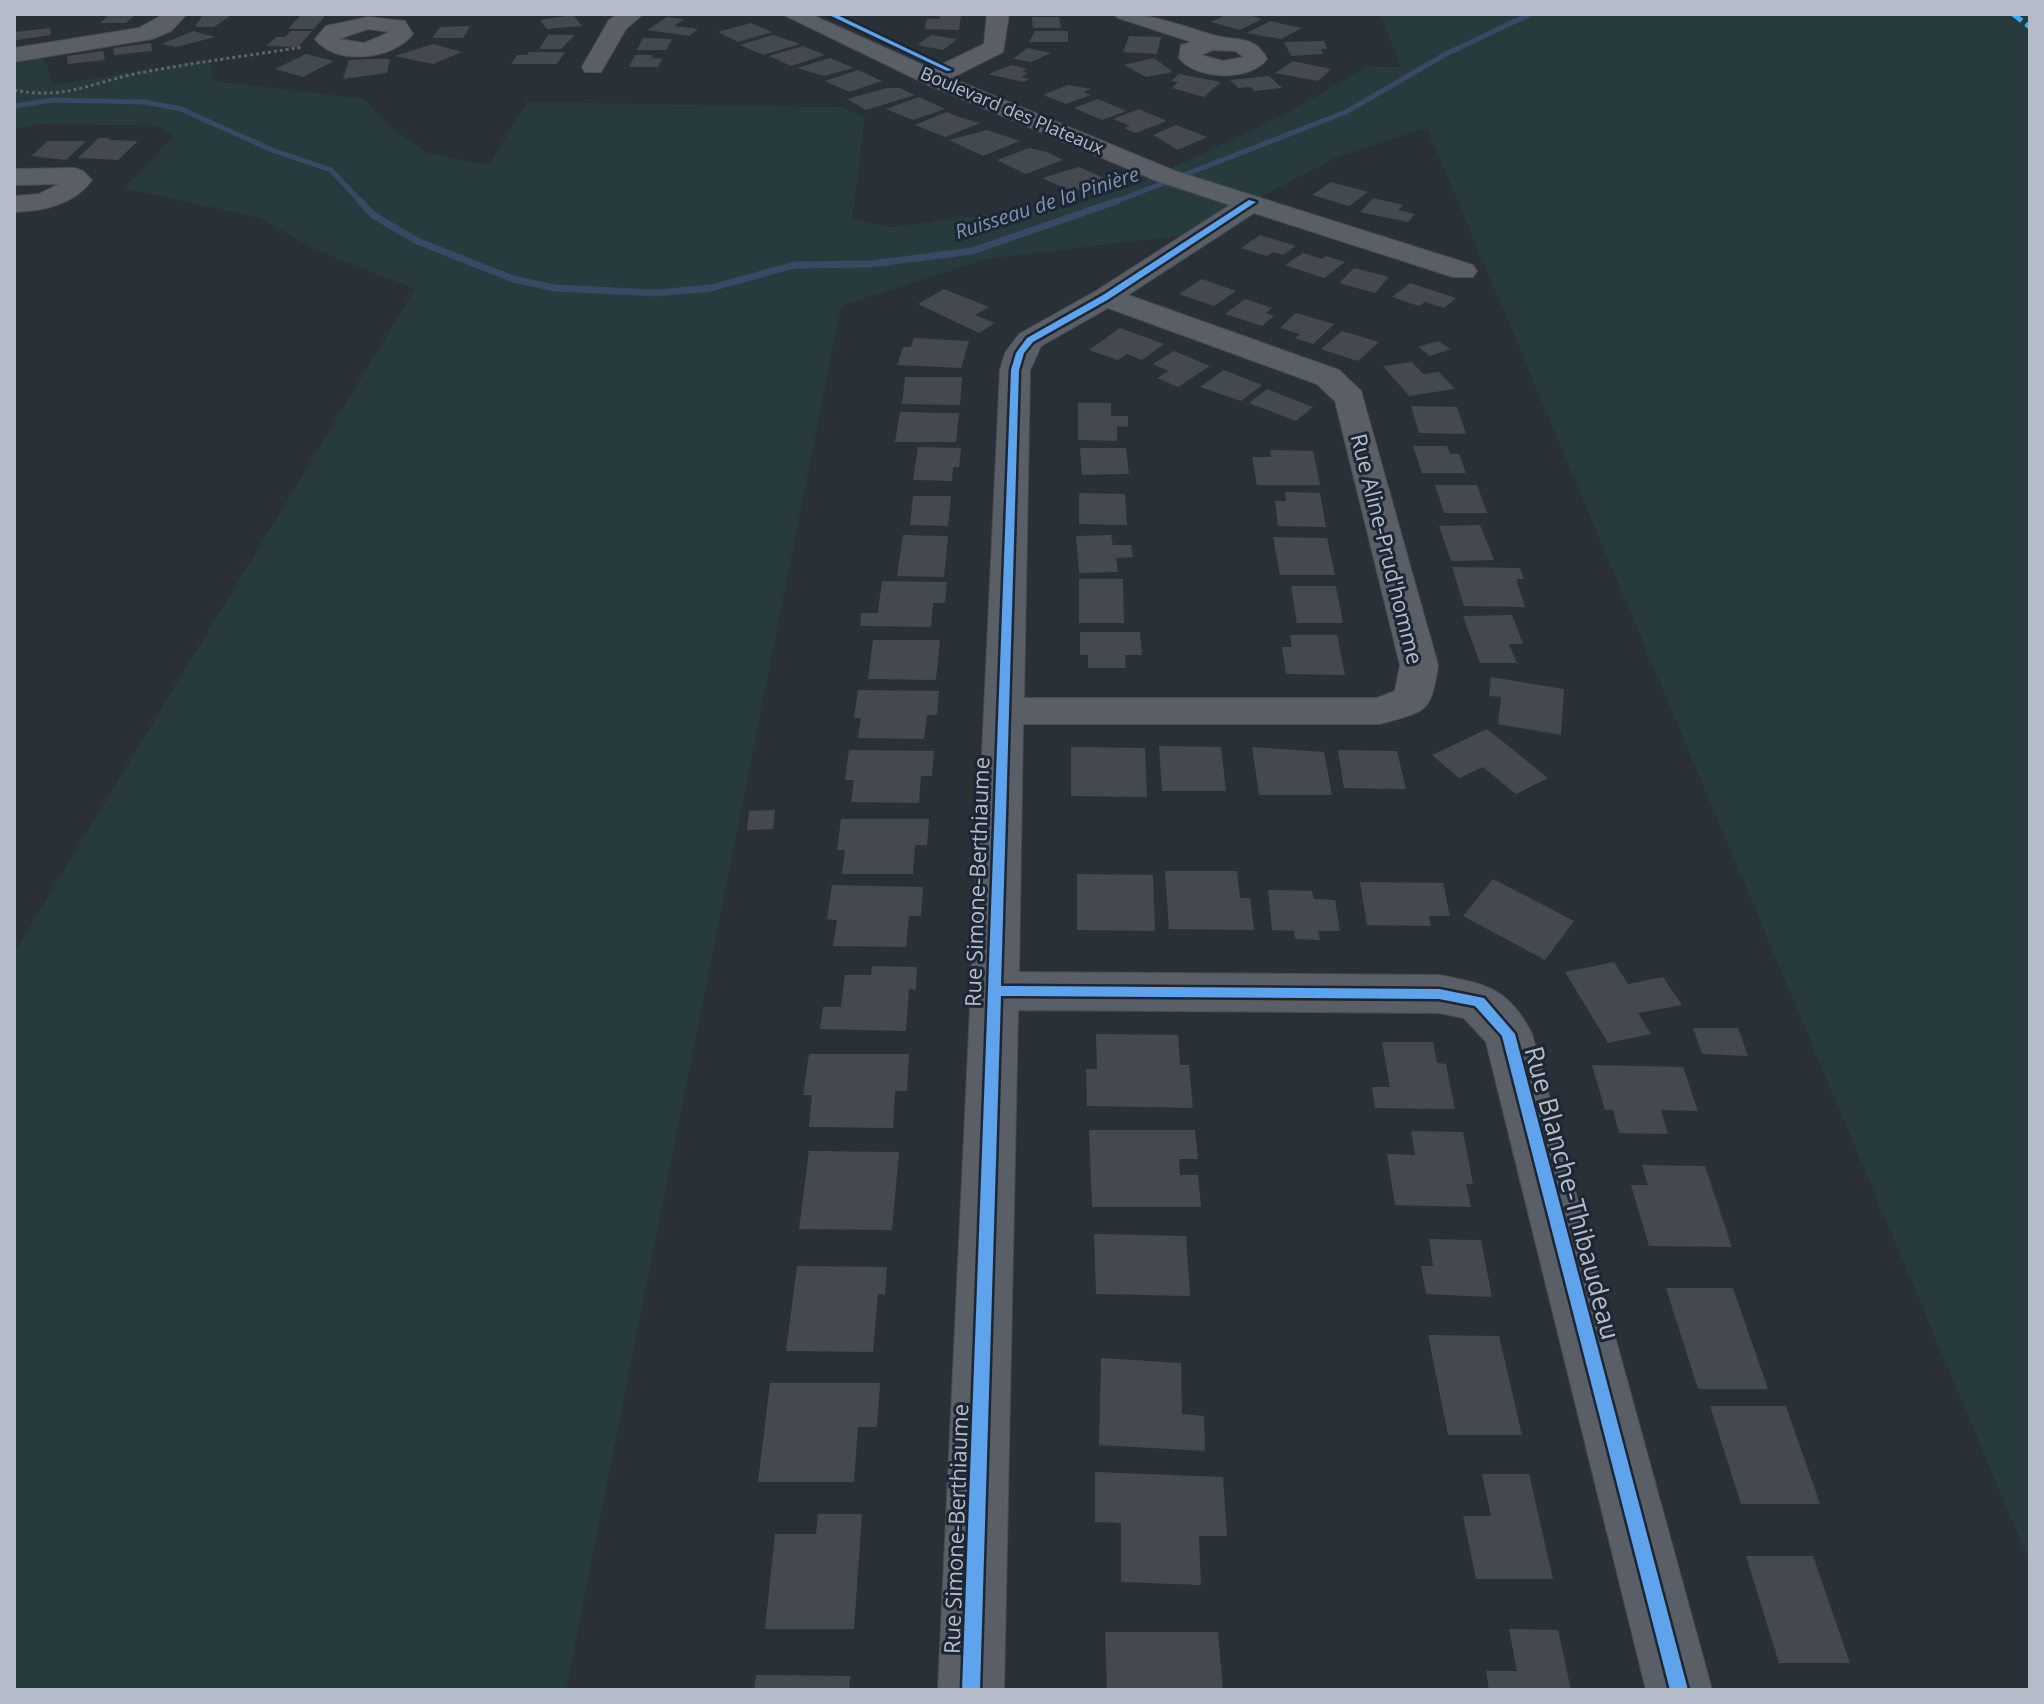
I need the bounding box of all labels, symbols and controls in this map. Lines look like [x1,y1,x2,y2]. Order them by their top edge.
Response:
street label: Boulevard des Plateaux [917,61,1108,160]
water label: Ruisseau de la Pinière [951,160,1142,245]
street label: Rue Aline-Prud'homme [1345,430,1431,667]
street label: Rue Simone-Berthiaume [957,756,995,1007]
street label: Rue Blanche-Thibaudeau [1516,1042,1629,1343]
street label: Rue Simone-Berthiaume [936,1403,974,1654]

